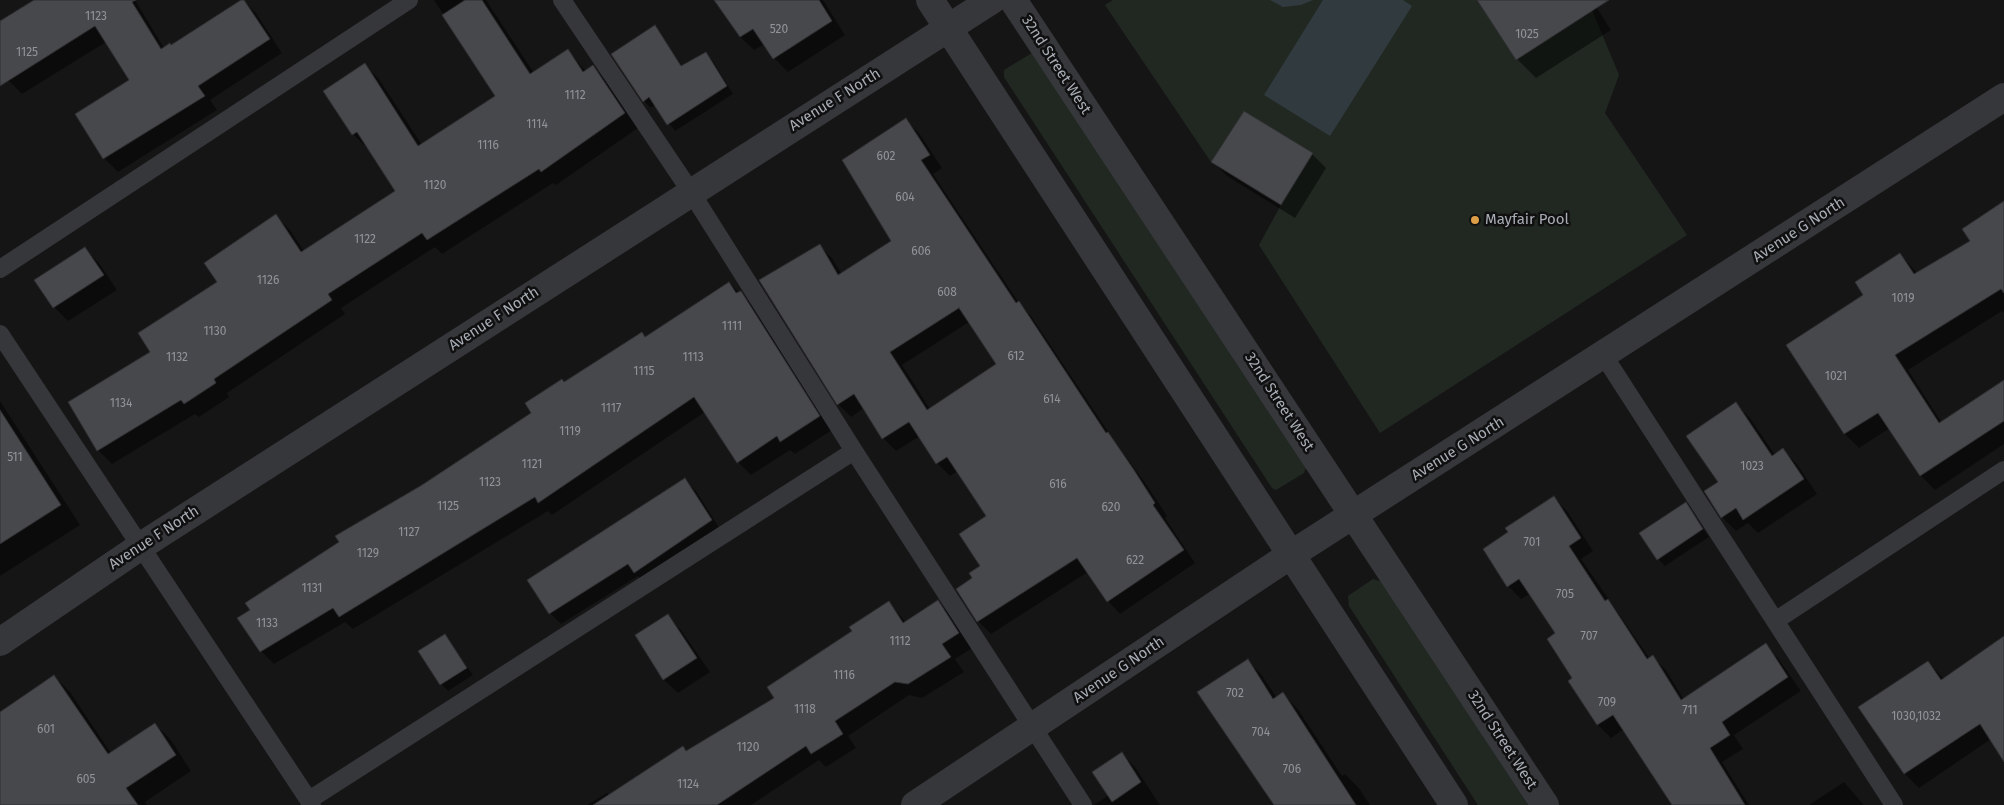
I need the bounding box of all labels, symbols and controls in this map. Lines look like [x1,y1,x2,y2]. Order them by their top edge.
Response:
house number: 1123 [85,10,107,24]
street label: 32nd Street West [1017,12,1095,118]
house number: 520 [770,23,788,37]
house number: 1025 [1515,28,1539,42]
house number: 1125 [16,46,38,60]
street label: Avenue F North [786,65,884,135]
house number: 1112 [564,89,586,103]
house number: 1114 [526,118,548,132]
house number: 1116 [477,139,499,153]
house number: 602 [877,150,895,164]
house number: 1120 [424,179,446,193]
house number: 604 [895,191,915,205]
street label: Avenue G North [1750,194,1848,266]
place label: Mayfair Pool [1485,211,1569,229]
marker: Mayfair Pool [1469,214,1481,226]
house number: 1122 [354,233,376,247]
house number: 606 [911,245,931,259]
house number: 1126 [257,274,279,288]
street label: Avenue F North [445,283,543,355]
house number: 608 [937,286,957,300]
house number: 1019 [1891,292,1915,306]
house number: 1111 [722,320,742,334]
house number: 1130 [204,325,226,339]
street label: 32nd Street West [1240,349,1318,455]
house number: 612 [1008,350,1024,364]
house number: 1132 [166,351,188,365]
house number: 1113 [682,351,704,365]
house number: 1115 [633,365,655,379]
house number: 1021 [1825,370,1847,384]
house number: 614 [1043,393,1061,407]
house number: 1134 [110,397,132,411]
house number: 1117 [601,402,621,416]
street label: Avenue G North [1408,413,1508,485]
house number: 1119 [559,425,581,439]
house number: 511 [7,451,23,465]
house number: 1121 [521,458,543,472]
house number: 1023 [1740,460,1764,474]
house number: 1123 [479,476,501,490]
house number: 616 [1049,478,1067,492]
house number: 1125 [437,500,459,514]
house number: 620 [1102,501,1120,515]
street label: Avenue F North [105,502,203,574]
house number: 1127 [398,526,420,540]
house number: 701 [1524,536,1540,550]
house number: 1129 [357,547,379,561]
house number: 622 [1126,554,1144,568]
house number: 1131 [301,582,323,596]
house number: 705 [1556,588,1574,602]
house number: 1133 [256,617,278,631]
house number: 707 [1581,630,1597,644]
street label: Avenue G North [1070,633,1168,707]
house number: 1112 [889,635,911,649]
house number: 1116 [833,669,855,683]
house number: 702 [1226,687,1244,701]
street label: 32nd Street West [1463,687,1541,793]
house number: 709 [1598,696,1616,710]
house number: 1118 [794,703,816,717]
house number: 711 [1682,704,1698,718]
house number: 1030,1032 [1891,710,1941,724]
house number: 601 [37,723,55,737]
house number: 704 [1252,726,1270,740]
house number: 1120 [737,741,759,755]
house number: 706 [1283,763,1301,777]
house number: 605 [76,773,96,787]
house number: 1124 [677,778,699,792]

